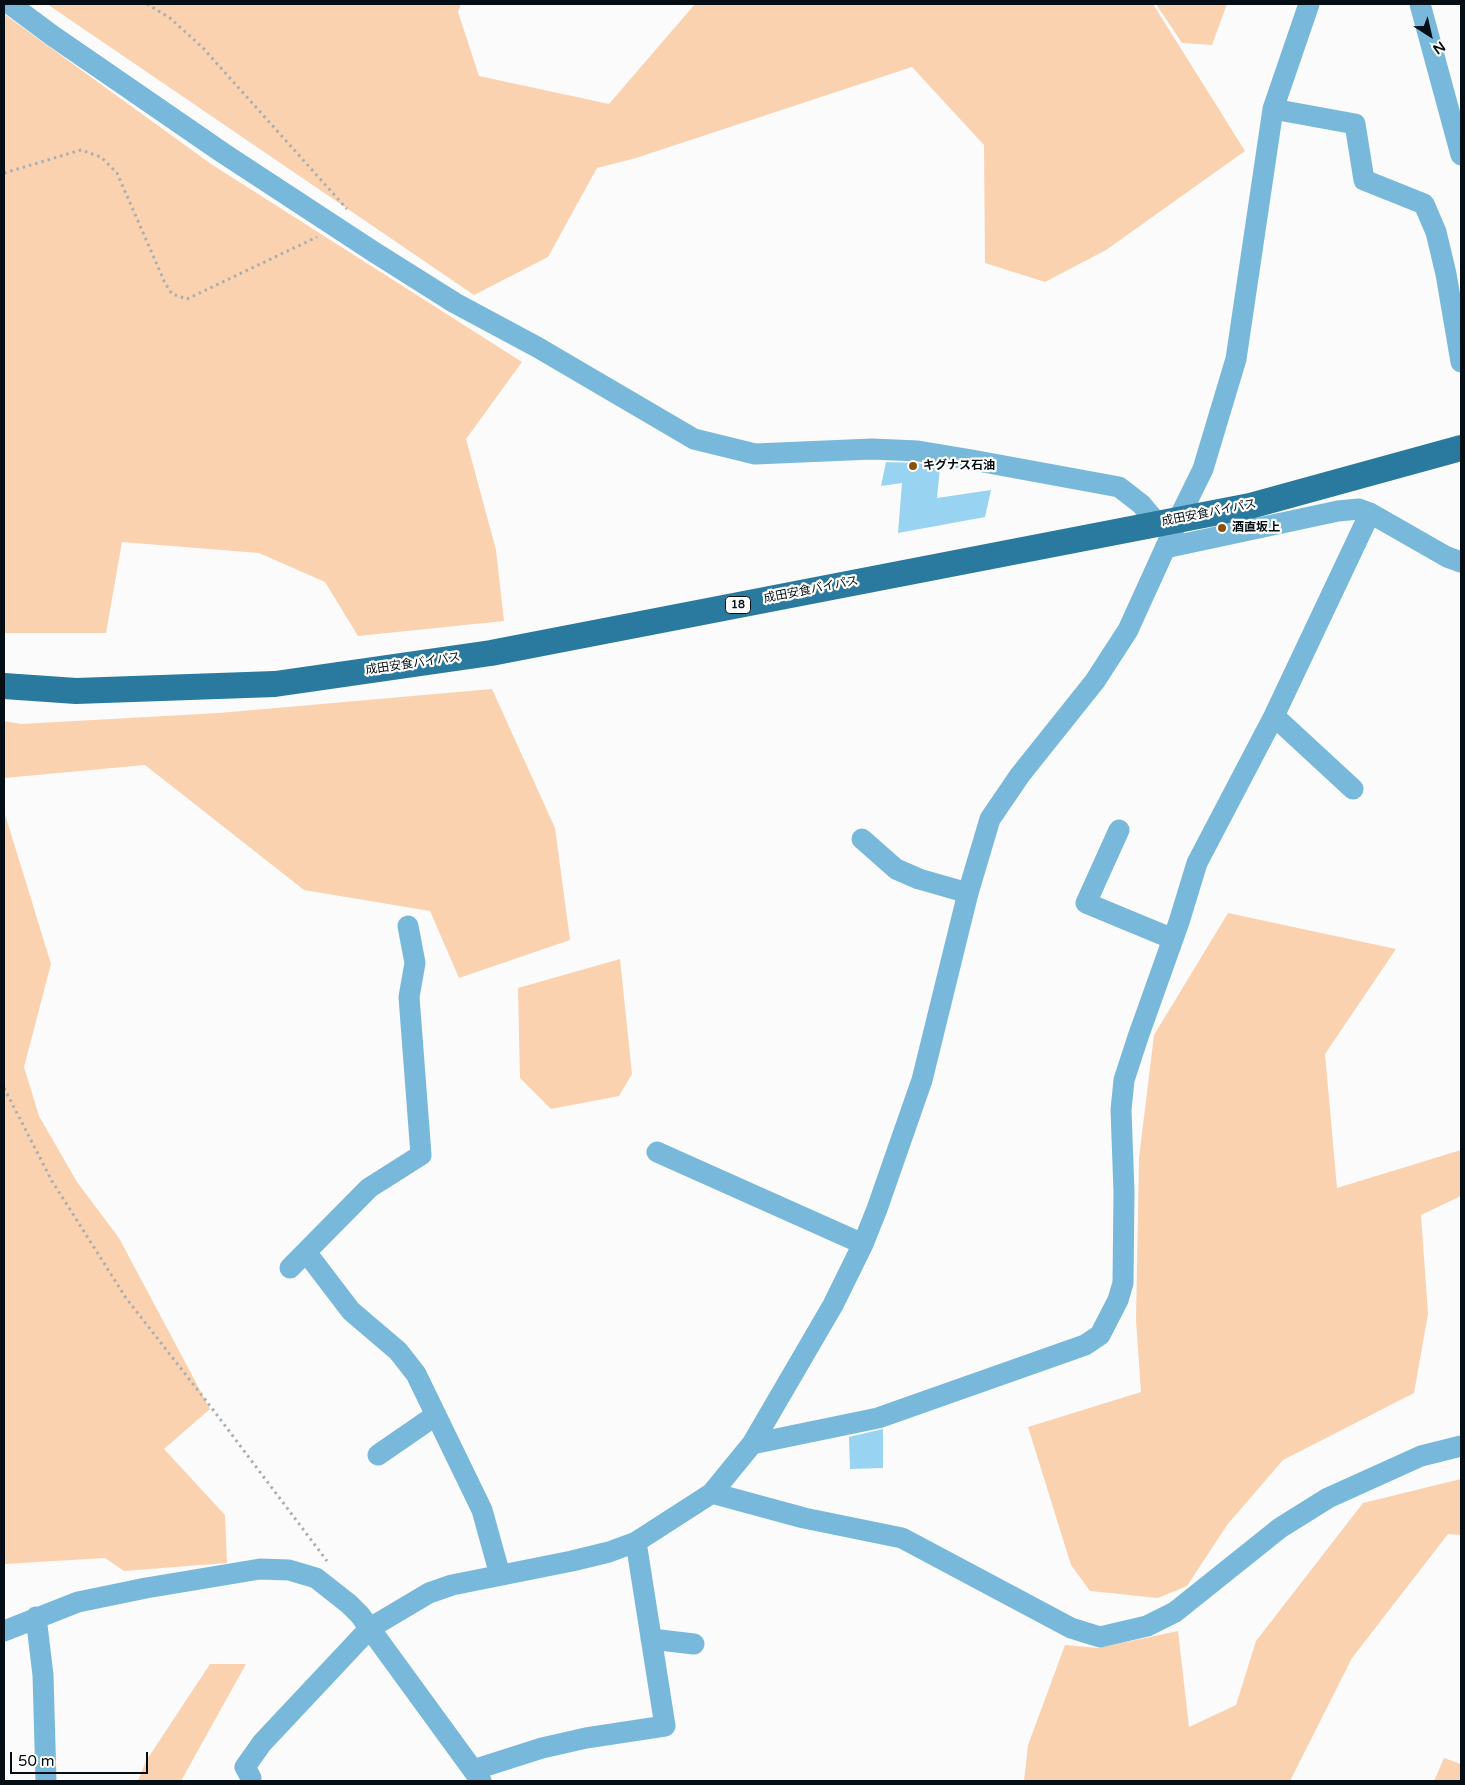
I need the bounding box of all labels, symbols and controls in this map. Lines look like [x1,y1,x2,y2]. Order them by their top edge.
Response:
north arrow [1405,10,1455,60]
text: N [1429,38,1448,58]
place label: キグナス石油 [923,459,995,473]
marker: キグナス石油 [907,460,919,472]
street label: 成田安食バイパス [1161,497,1257,529]
place label: 酒直坂上 [1232,521,1280,535]
marker: 酒直坂上 [1216,522,1228,534]
street label: 成田安食バイパス [763,574,859,606]
road number: 18 [726,596,750,614]
street label: 成田安食バイパス [364,650,462,678]
scale bar [12,1742,150,1774]
text: 50 m [18,1752,55,1770]

